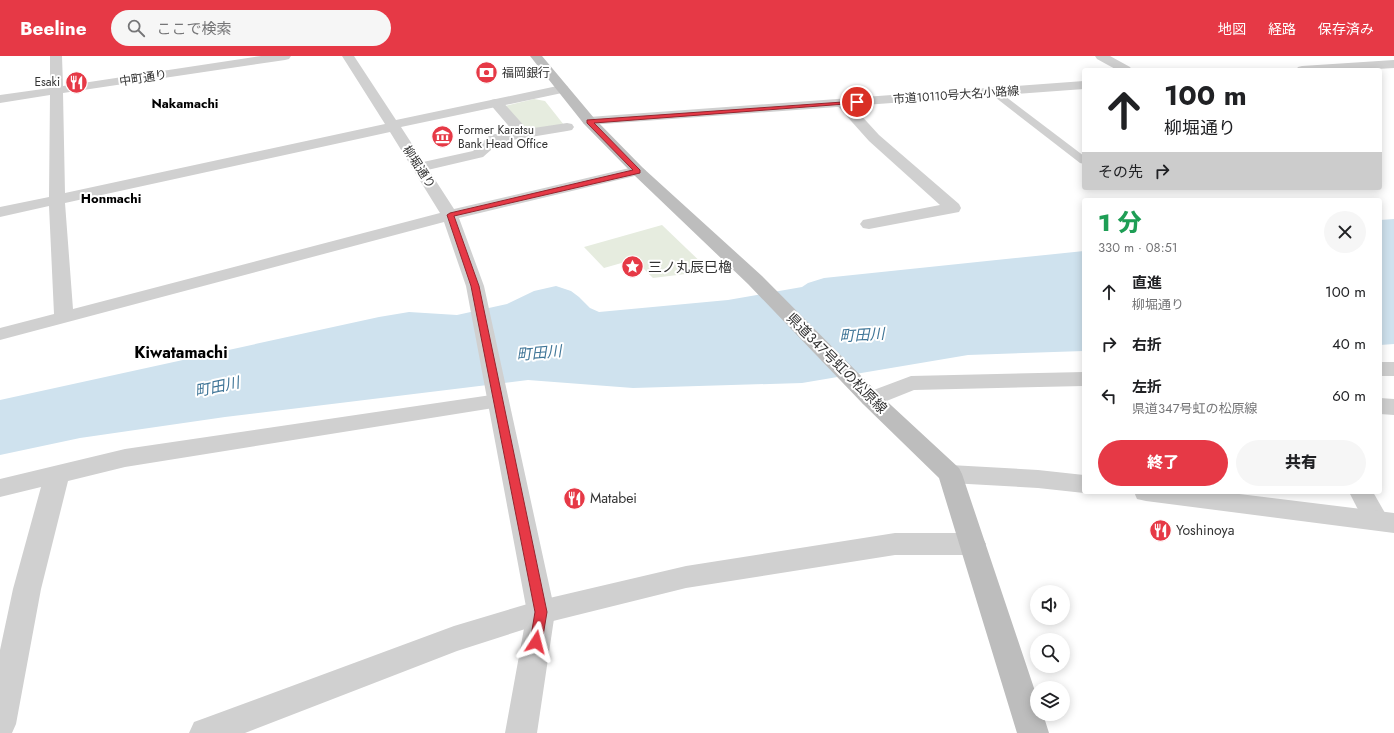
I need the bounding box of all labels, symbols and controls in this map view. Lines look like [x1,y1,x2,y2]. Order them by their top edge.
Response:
search box [111,10,391,46]
text: Beeline [20,15,87,42]
icon: search [125,17,147,39]
text: ここで検索 [157,18,232,40]
text: 地図 [1218,19,1246,39]
text: 経路 [1268,19,1296,39]
text: 保存済み [1318,19,1374,39]
bank icon: 福岡銀行 [473,60,499,86]
place label: 福岡銀行 [502,64,550,82]
street label: 中町通り [118,65,168,91]
restaurant icon: Esaki [63,69,89,95]
place label: Esaki [34,73,60,91]
text: 100 m [1164,75,1247,116]
street label: 市道10110号大名小路線 [892,82,1020,108]
icon: ahead [1098,84,1150,136]
pin [840,85,874,119]
icon: arrive [846,91,868,113]
district label: Nakamachi [152,94,218,113]
text: 柳堀通り [1164,115,1236,141]
place label: Former Karatsu Bank Head Office [458,121,548,153]
museum icon: Former Karatsu Bank Head Office [429,124,455,150]
street label: 柳堀通り [398,142,440,192]
icon: right [1151,160,1173,182]
text: その先 [1098,161,1143,183]
district label: Honmachi [81,189,141,208]
text: 1 分 [1098,205,1142,240]
button: close [1324,211,1366,253]
text: 330 m · 08:51 [1098,238,1178,257]
place icon: 三ノ丸辰巳櫓 [619,254,645,280]
place label: 三ノ丸辰巳櫓 [648,257,732,277]
text: 直進 [1132,272,1162,294]
icon: ahead [1098,281,1120,303]
text: 100 m [1325,281,1366,303]
text: 柳堀通り [1132,295,1184,314]
street label: 県道347号虹の松原線 [782,308,892,418]
water label: 町田川 [839,323,887,347]
icon: right [1098,333,1120,355]
text: 40 m [1332,333,1366,355]
text: 右折 [1132,334,1162,356]
water label: 町田川 [516,340,564,366]
district label: Kiwatamachi [134,341,228,364]
water label: 町田川 [193,371,243,402]
text: 左折 [1132,376,1162,398]
icon: left [1098,385,1120,407]
text: 60 m [1332,385,1366,407]
text: 県道347号虹の松原線 [1132,399,1258,418]
button: 終了 [1098,440,1228,486]
button: 共有 [1236,440,1366,486]
restaurant icon: Matabei [561,485,587,511]
place label: Matabei [590,488,637,508]
restaurant icon: Yoshinoya [1147,517,1173,543]
place label: Yoshinoya [1176,520,1234,540]
map controls [1030,585,1070,721]
button: sound [1030,585,1070,625]
position arrow [515,621,557,663]
button: search [1030,633,1070,673]
button: layers [1030,681,1070,721]

